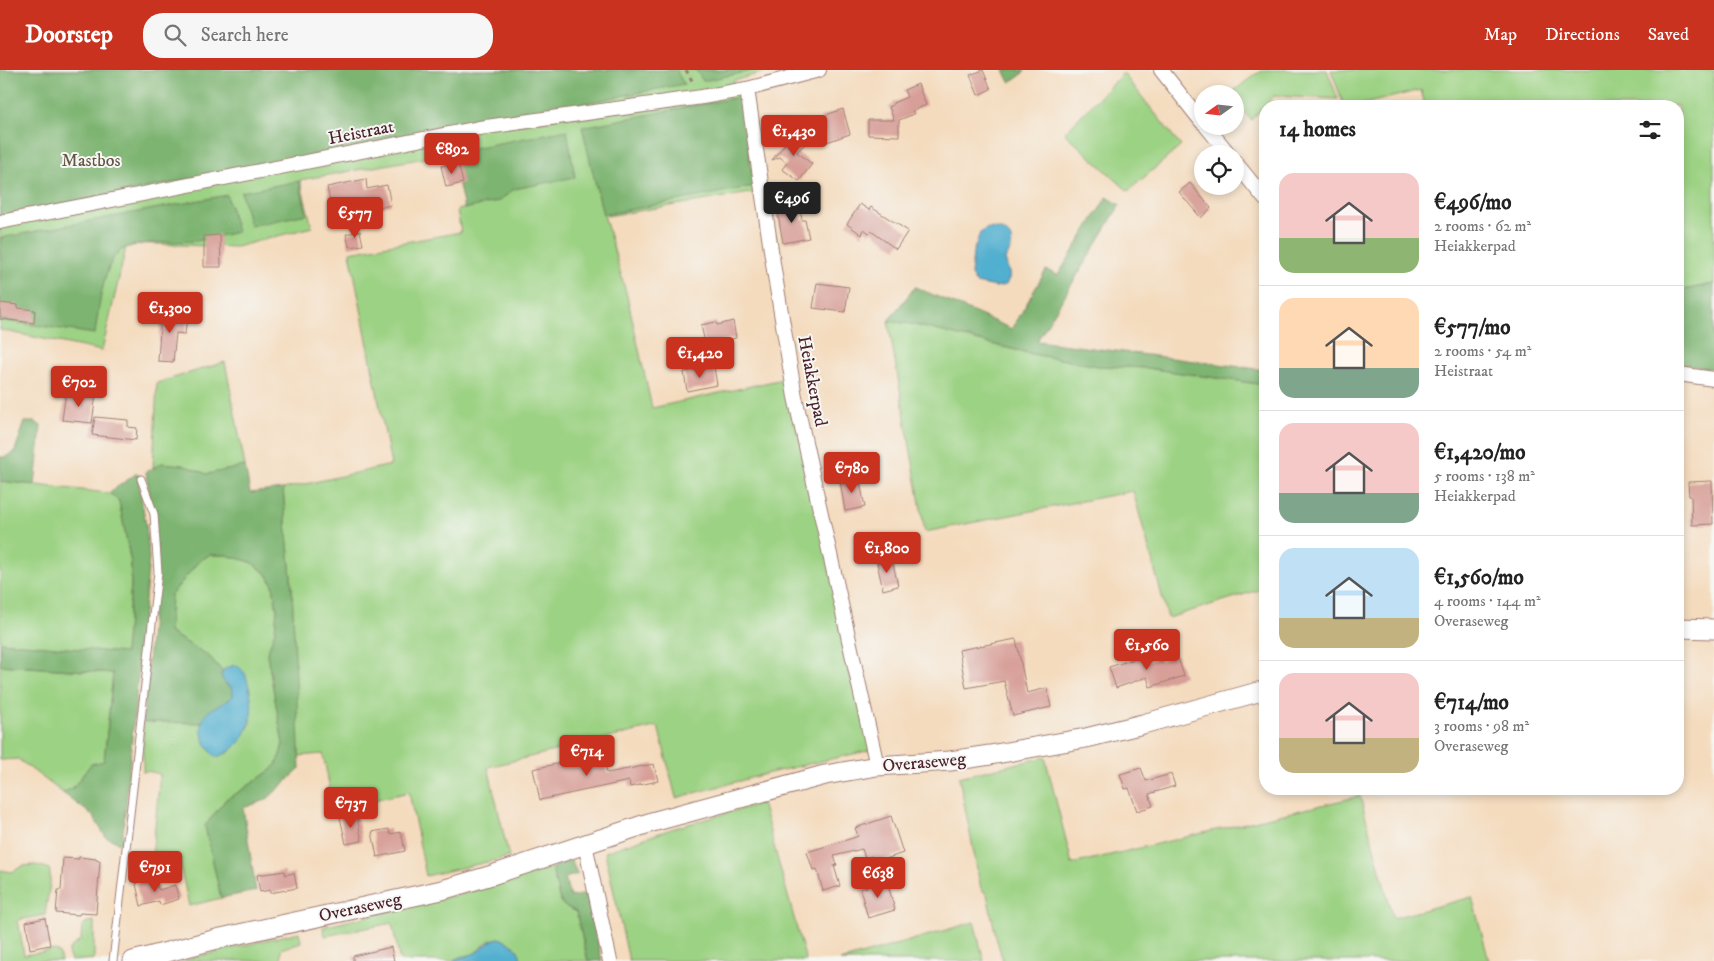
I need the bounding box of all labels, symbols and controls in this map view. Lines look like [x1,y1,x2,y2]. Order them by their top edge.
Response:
search box [143,13,493,58]
text: Doorstep [25,20,113,50]
icon: search [161,21,189,49]
text: Search here [201,24,289,47]
text: Map [1484,24,1517,46]
text: Directions [1545,24,1620,46]
text: Saved [1648,24,1689,46]
north arrow [1194,85,1244,135]
map controls [1194,85,1244,195]
pin: €1,430 [753,114,835,157]
street label: Heistraat [326,116,396,150]
icon: filters [1636,116,1664,144]
text: 14 homes [1279,117,1356,143]
text: €1,430 [772,121,816,141]
pin: €892 [422,132,482,175]
text: €892 [435,139,469,159]
button: locate [1194,145,1244,195]
park label: Mastbos [61,150,121,172]
pin: €496 [762,182,822,224]
text: €496 [775,188,809,208]
text: €496/mo [1434,190,1511,216]
icon: home [1319,193,1379,253]
pin: €577 [325,196,385,239]
text: €577 [338,203,372,223]
text: 2 rooms · 62 m² [1434,216,1531,236]
text: Heiakkerpad [1434,236,1516,256]
pin: €1,300 [129,292,211,334]
text: €1,300 [149,298,191,318]
text: €577/mo [1434,315,1510,341]
icon: home [1319,318,1379,378]
street label: Heiakkerpad [792,334,832,428]
pin: €1,420 [659,336,741,379]
text: 2 rooms · 54 m² [1434,341,1531,361]
text: €1,420 [677,343,723,363]
text: Heistraat [1434,361,1493,381]
pin: €702 [49,366,109,408]
text: €702 [62,372,96,392]
text: €1,420/mo [1434,440,1525,466]
icon: home [1319,443,1379,503]
pin: €780 [822,452,882,494]
text: €780 [835,458,869,478]
text: 5 rooms · 138 m² [1434,466,1535,486]
text: Heiakkerpad [1434,486,1516,506]
pin: €1,800 [846,532,928,574]
text: €1,800 [865,538,909,558]
text: €1,560/mo [1434,565,1524,591]
icon: home [1319,568,1379,628]
text: 4 rooms · 144 m² [1434,591,1541,611]
text: Overaseweg [1434,611,1508,631]
pin: €1,560 [1106,628,1188,671]
text: €1,560 [1125,635,1169,655]
text: €714/mo [1434,690,1509,716]
icon: home [1319,693,1379,753]
text: 3 rooms · 98 m² [1434,716,1529,736]
pin: €714 [557,734,617,777]
text: Overaseweg [1434,736,1508,756]
text: €714 [571,741,603,761]
street label: Overaseweg [881,748,967,778]
pin: €737 [321,786,381,829]
text: €737 [335,793,367,813]
pin: €791 [125,850,185,893]
pin: €638 [848,856,908,899]
text: €791 [139,857,171,877]
text: €638 [862,863,894,883]
street label: Overaseweg [317,888,404,927]

